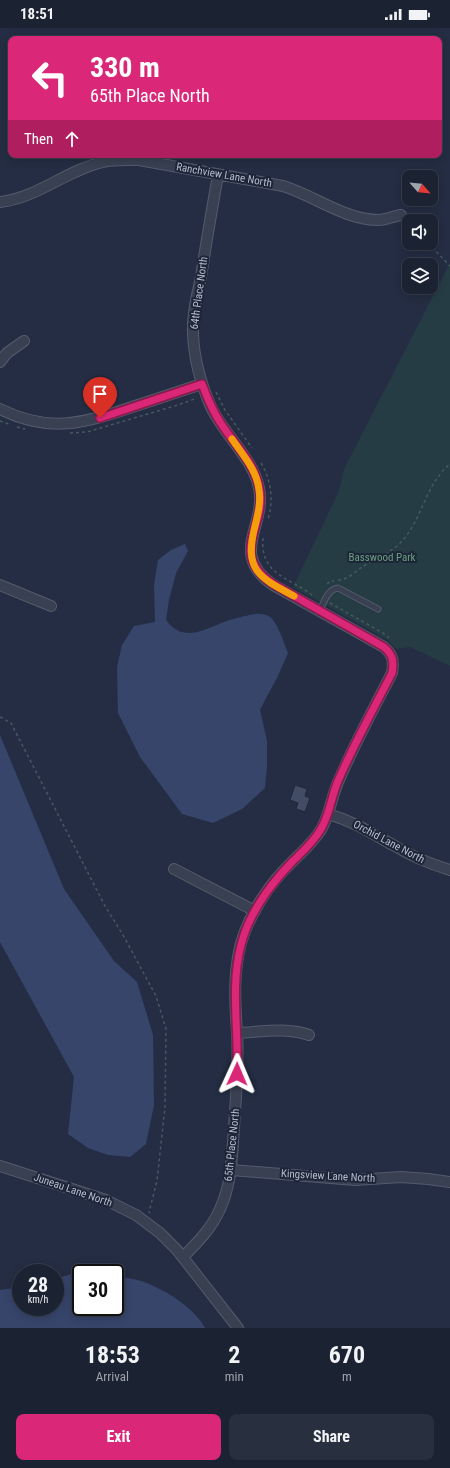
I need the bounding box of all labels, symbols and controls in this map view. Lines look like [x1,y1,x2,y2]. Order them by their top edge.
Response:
text: 18:51 [20,5,54,23]
text: 330 m [90,51,160,84]
icon: left [24,52,76,104]
text: 65th Place North [90,85,210,106]
icon: ahead [61,128,83,150]
text: Then [24,130,53,148]
street label: Ranchview Lane North [175,160,273,190]
north arrow [402,170,438,206]
map controls [402,170,438,294]
button: sound [402,214,438,250]
street label: 64th Place North [187,256,211,330]
button: layers [402,258,438,294]
pin [83,377,117,418]
icon: arrive [89,383,111,405]
park label: Basswood Park [348,551,416,564]
street label: Orchid Lane North [351,818,427,866]
position arrow [216,1053,258,1095]
street label: 65th Place North [222,1108,242,1182]
street label: Kingsview Lane North [281,1167,375,1185]
street label: Juneau Lane North [32,1170,114,1210]
speed limit sign: 30 [72,1264,124,1316]
text: 28 [28,1273,48,1297]
text: km/h [28,1294,48,1305]
text: 18:53 [85,1341,140,1369]
text: 2 [228,1341,240,1369]
text: 670 [329,1341,365,1369]
text: Arrival [96,1369,129,1384]
text: min [225,1369,244,1384]
text: m [342,1369,352,1384]
button: Exit [16,1414,221,1460]
button: Share [229,1414,434,1460]

